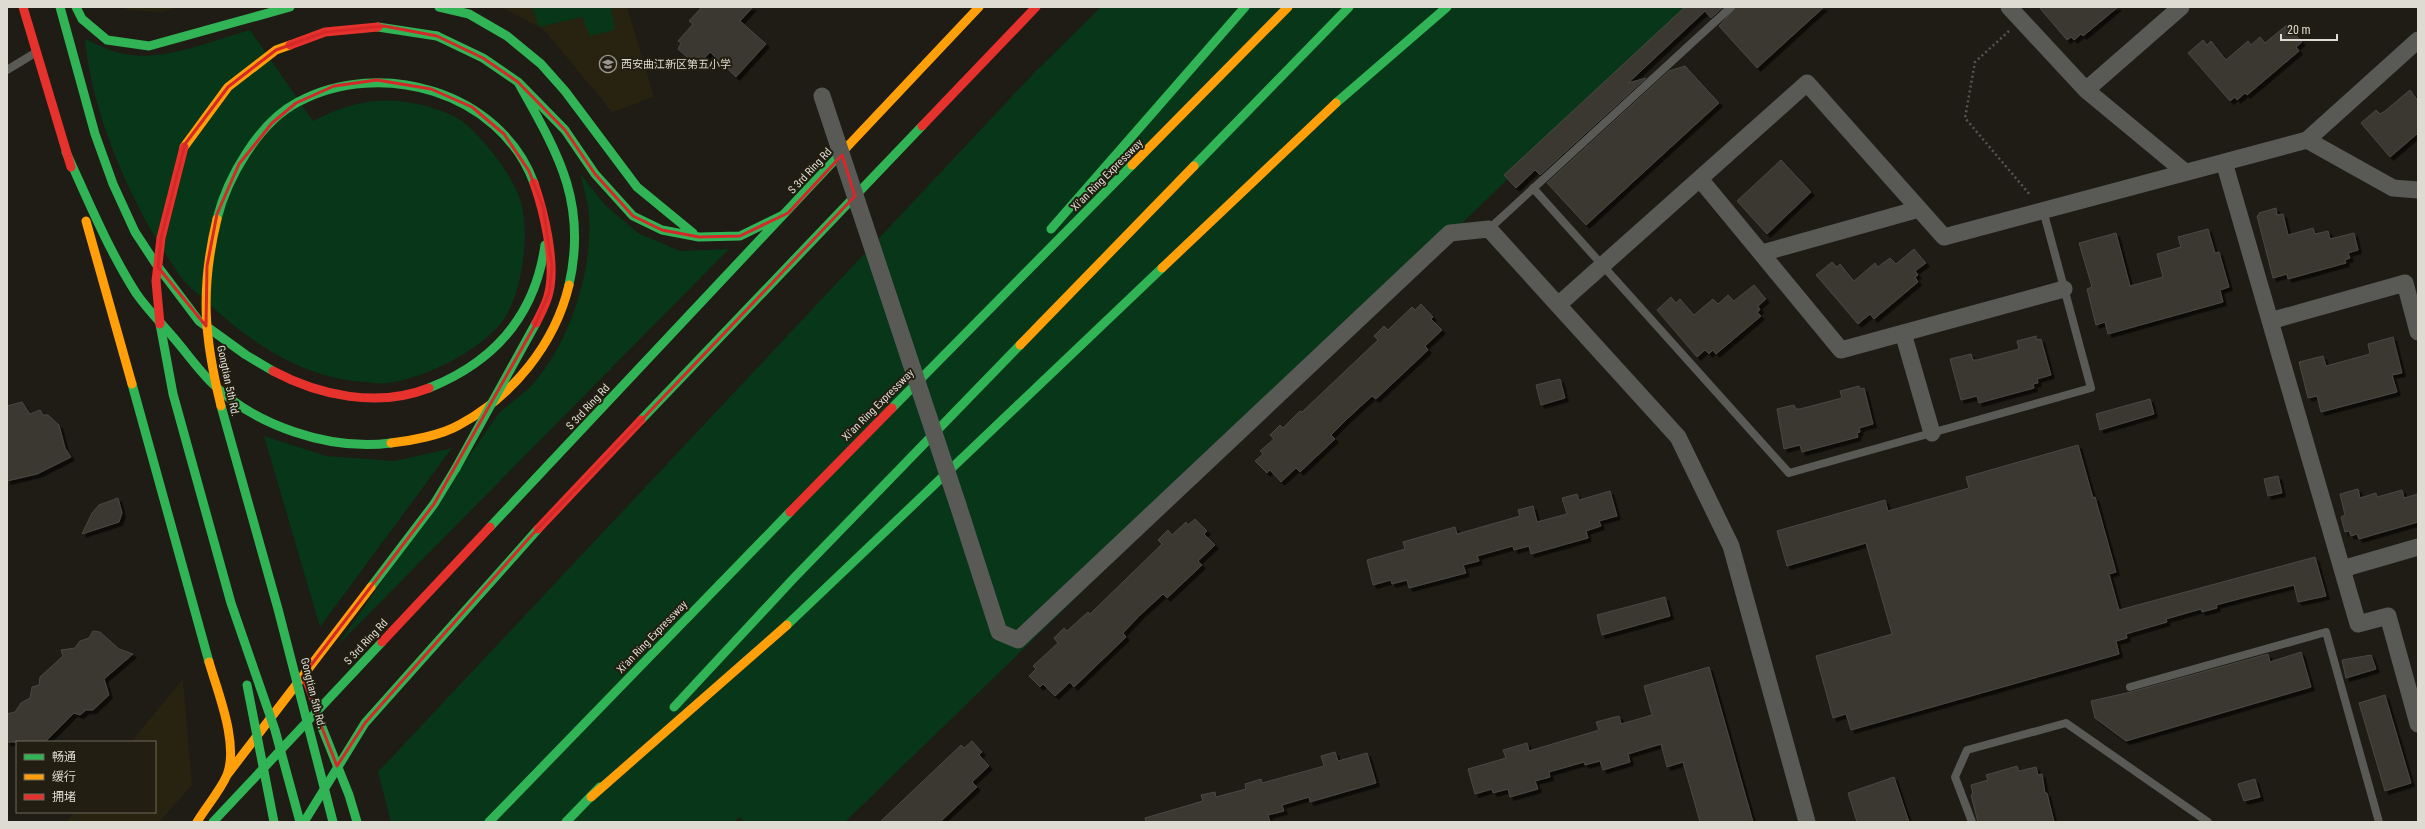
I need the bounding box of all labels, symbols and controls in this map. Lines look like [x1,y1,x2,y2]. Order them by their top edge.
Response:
scale bar [2281,16,2337,42]
text: 20 m [2287,23,2311,37]
school or university icon: 西安曲江新区第五小学 [598,54,618,74]
place label: 西安曲江新区第五小学 [621,58,731,71]
street label: Xi'an Ring Expressway [1068,136,1146,214]
street label: S 3rd Ring Rd [786,145,834,197]
street label: Gongtian 5th Rd. [214,344,242,418]
street label: Xi'an Ring Expressway [839,366,917,444]
street label: S 3rd Ring Rd [564,381,612,433]
street label: Xi'an Ring Expressway [614,598,690,676]
street label: S 3rd Ring Rd [342,616,390,668]
street label: Gongtian 5th Rd. [298,656,328,730]
legend [16,741,156,813]
text: 畅通 [52,750,76,764]
text: 缓行 [52,770,76,784]
text: 拥堵 [52,790,76,804]

